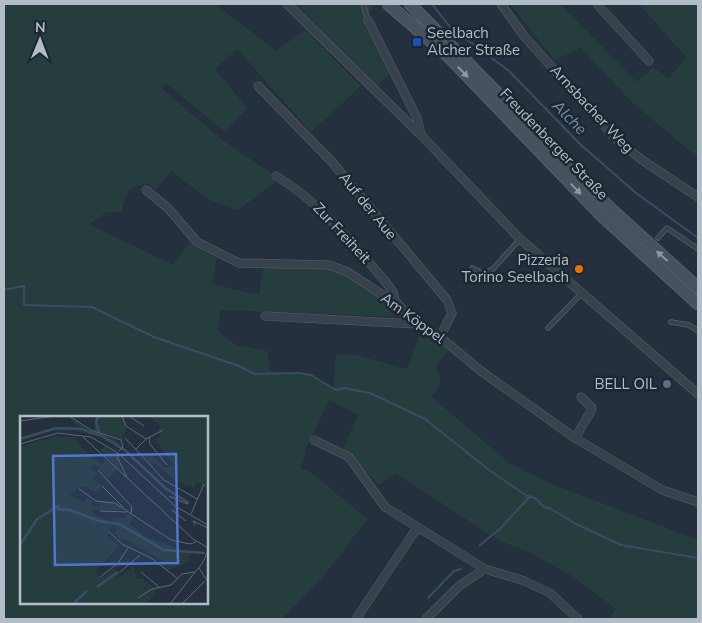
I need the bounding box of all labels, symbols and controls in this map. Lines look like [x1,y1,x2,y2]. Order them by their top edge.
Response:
north arrow [15,15,65,65]
text: N [35,18,46,37]
place label: Seelbach Alcher Straße [427,23,520,60]
marker: Seelbach Alcher Straße [411,36,423,48]
street label: Arnsbacher Weg [546,61,638,157]
one-way arrow [457,65,469,77]
street label: Freudenberger Straße [495,84,613,204]
water label: Alche [546,95,592,140]
street label: Auf der Aue [335,168,401,244]
one-way arrow [570,182,582,194]
street label: Zur Freiheit [309,198,376,268]
place label: Pizzeria Torino Seelbach [461,250,569,287]
one-way arrow [656,250,668,262]
marker: Pizzeria Torino Seelbach [573,263,585,275]
street label: Am Köppel [377,288,450,348]
place label: BELL OIL [594,374,657,394]
marker: BELL OIL [661,378,673,390]
inset map [20,416,208,603]

